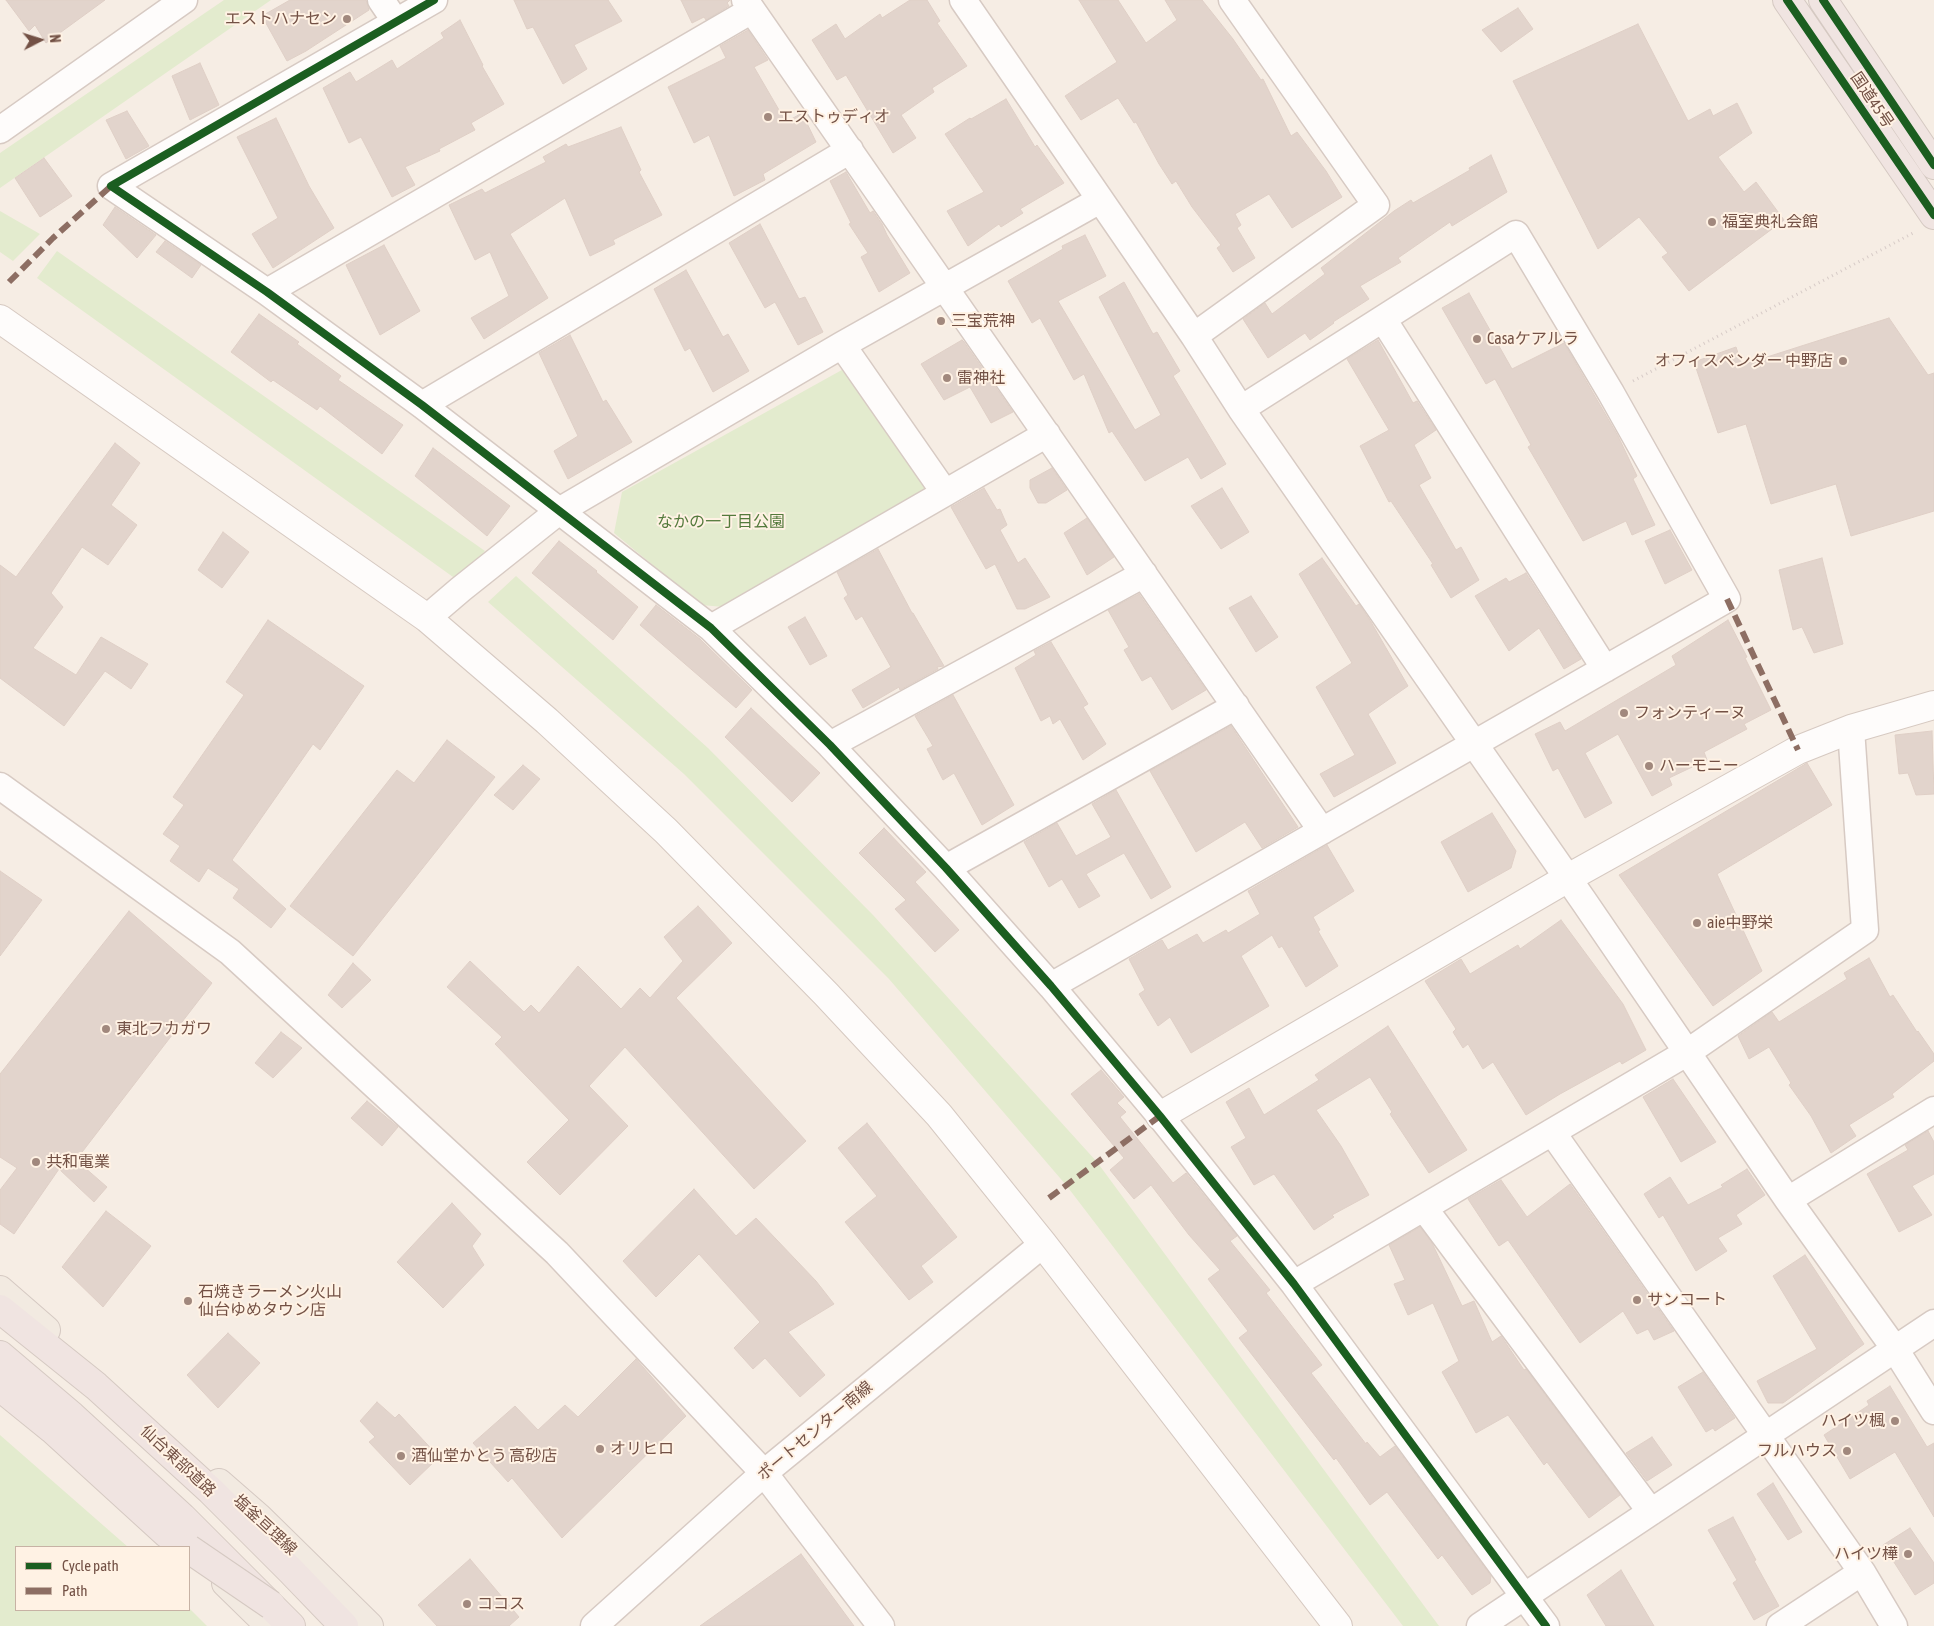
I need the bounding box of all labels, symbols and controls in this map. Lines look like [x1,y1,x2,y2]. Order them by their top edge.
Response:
place label: エストハナセン [225,9,337,29]
marker: エストハナセン [341,13,353,25]
north arrow [15,15,65,65]
text: N [47,34,63,43]
street label: 国道45号 [1846,69,1898,131]
place label: エストゥディオ [778,107,890,127]
marker: エストゥディオ [762,111,774,123]
place label: 福室典礼会館 [1722,212,1818,232]
marker: 福室典礼会館 [1706,216,1718,228]
place label: 三宝荒神 [951,311,1015,331]
marker: 三宝荒神 [935,315,947,327]
place label: Casaケアルラ [1487,329,1579,349]
marker: Casaケアルラ [1471,333,1483,345]
place label: オフィスベンダー 中野店 [1655,351,1833,371]
marker: オフィスベンダー 中野店 [1837,355,1849,367]
place label: 雷神社 [957,368,1005,388]
marker: 雷神社 [941,372,953,384]
park label: なかの一丁目公園 [657,512,785,532]
place label: フォンティーヌ [1634,703,1746,723]
marker: フォンティーヌ [1618,707,1630,719]
place label: ハーモニー [1659,756,1739,776]
marker: ハーモニー [1643,760,1655,772]
place label: aie中野栄 [1707,913,1773,933]
marker: aie中野栄 [1691,917,1703,929]
place label: 東北フカガワ [116,1019,212,1039]
marker: 東北フカガワ [100,1023,112,1035]
place label: 共和電業 [46,1152,110,1172]
marker: 共和電業 [30,1156,42,1168]
place label: 石焼きラーメン火山 仙台ゆめタウン店 [198,1282,342,1320]
place label: サンコート [1647,1290,1727,1310]
marker: サンコート [1631,1294,1643,1306]
marker: 石焼きラーメン火山 仙台ゆめタウン店 [182,1295,194,1307]
street label: ポートセンター南線 [754,1377,876,1485]
place label: ハイツ楓 [1821,1411,1885,1431]
marker: ハイツ楓 [1889,1415,1901,1427]
street label: 仙台東部道路 [136,1421,220,1501]
place label: オリヒロ [610,1439,674,1459]
place label: フルハウス [1757,1441,1837,1461]
marker: オリヒロ [594,1443,606,1455]
marker: フルハウス [1841,1445,1853,1457]
place label: 酒仙堂かとう 高砂店 [411,1446,557,1466]
marker: 酒仙堂かとう 高砂店 [395,1450,407,1462]
street label: 塩釜亘理線 [229,1491,301,1559]
place label: ハイツ樺 [1834,1544,1898,1564]
legend [15,1546,190,1611]
marker: ハイツ樺 [1902,1548,1914,1560]
text: Cycle path [62,1557,119,1574]
text: Path [62,1582,88,1599]
place label: ココス [477,1594,525,1614]
marker: ココス [461,1598,473,1610]

